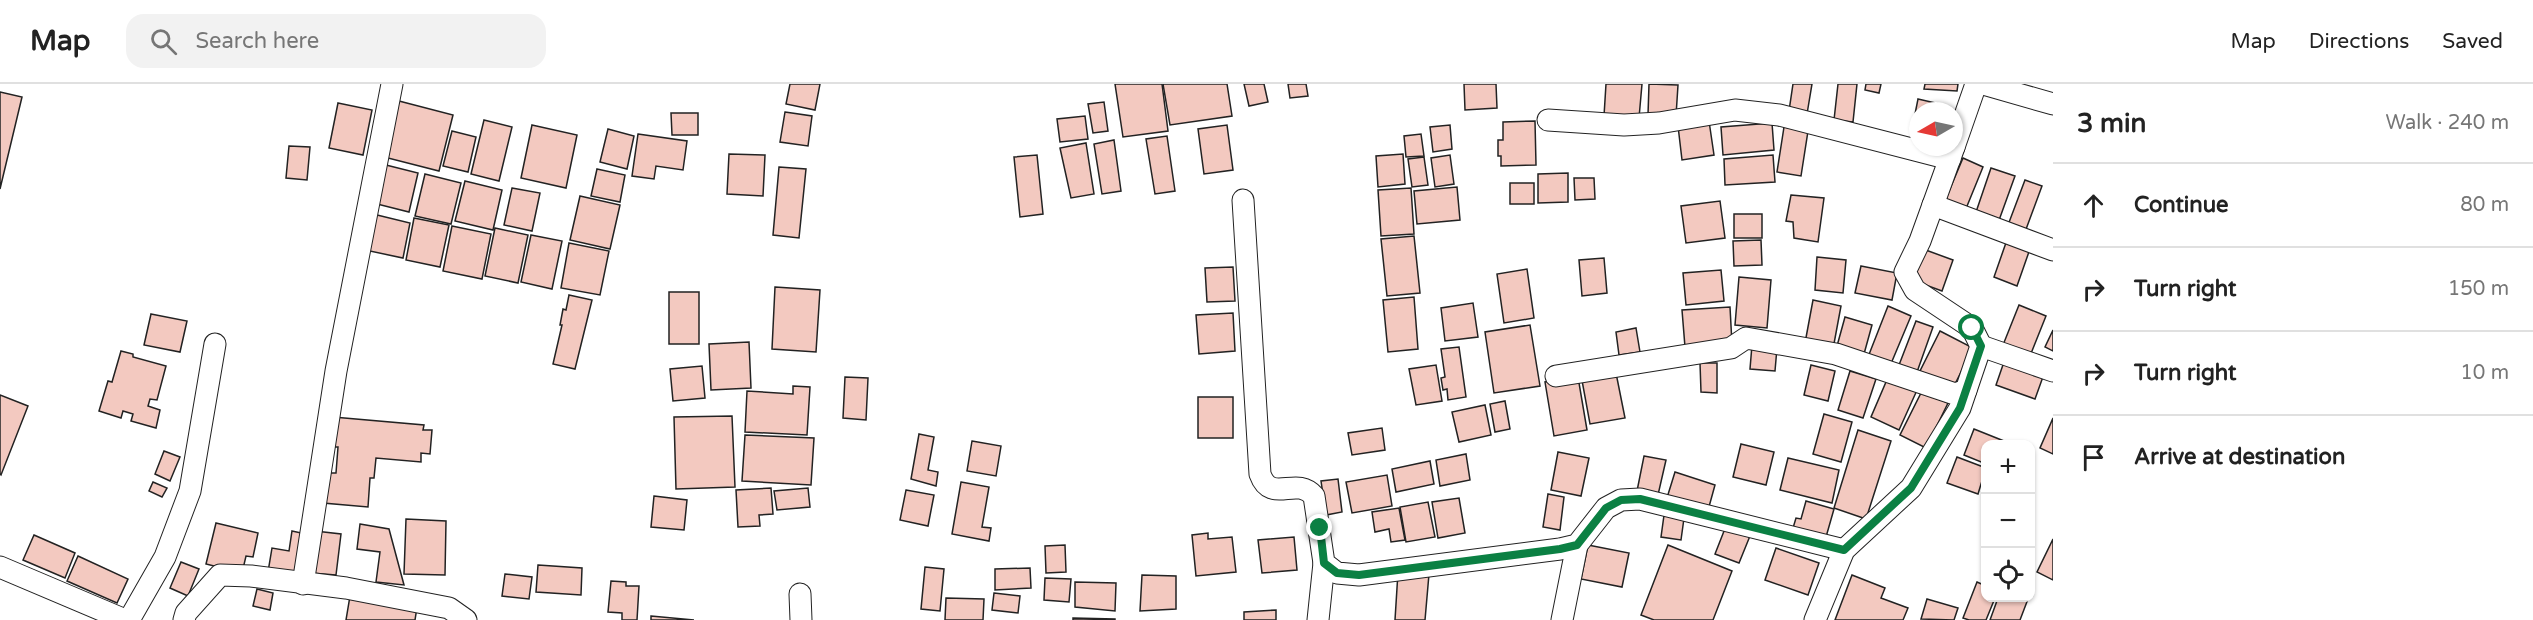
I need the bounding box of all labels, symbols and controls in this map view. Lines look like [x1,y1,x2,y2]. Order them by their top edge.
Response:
search box [126,14,546,68]
text: Map [30,24,90,58]
icon: search [147,25,180,58]
text: Search here [195,28,319,54]
text: Map [2230,29,2276,54]
text: Directions [2309,29,2409,54]
text: Saved [2442,29,2503,54]
north arrow [1909,102,1963,156]
text: 3 min [2077,108,2146,139]
text: Walk · 240 m [2386,111,2509,135]
icon: ahead [2077,189,2110,222]
text: Continue [2134,192,2229,218]
text: 80 m [2460,193,2509,217]
icon: right [2077,273,2110,306]
text: Turn right [2134,276,2236,302]
text: 150 m [2448,277,2509,301]
route start [1958,314,1984,340]
icon: right [2077,357,2110,390]
text: Turn right [2134,360,2236,386]
text: 10 m [2460,361,2509,385]
map controls [1981,440,2035,602]
button: + [1981,440,2035,494]
icon: arrive [2077,441,2110,474]
text: Arrive at destination [2134,444,2345,470]
button: − [1981,494,2035,548]
route end [1306,514,1332,540]
button: locate [1981,548,2035,602]

